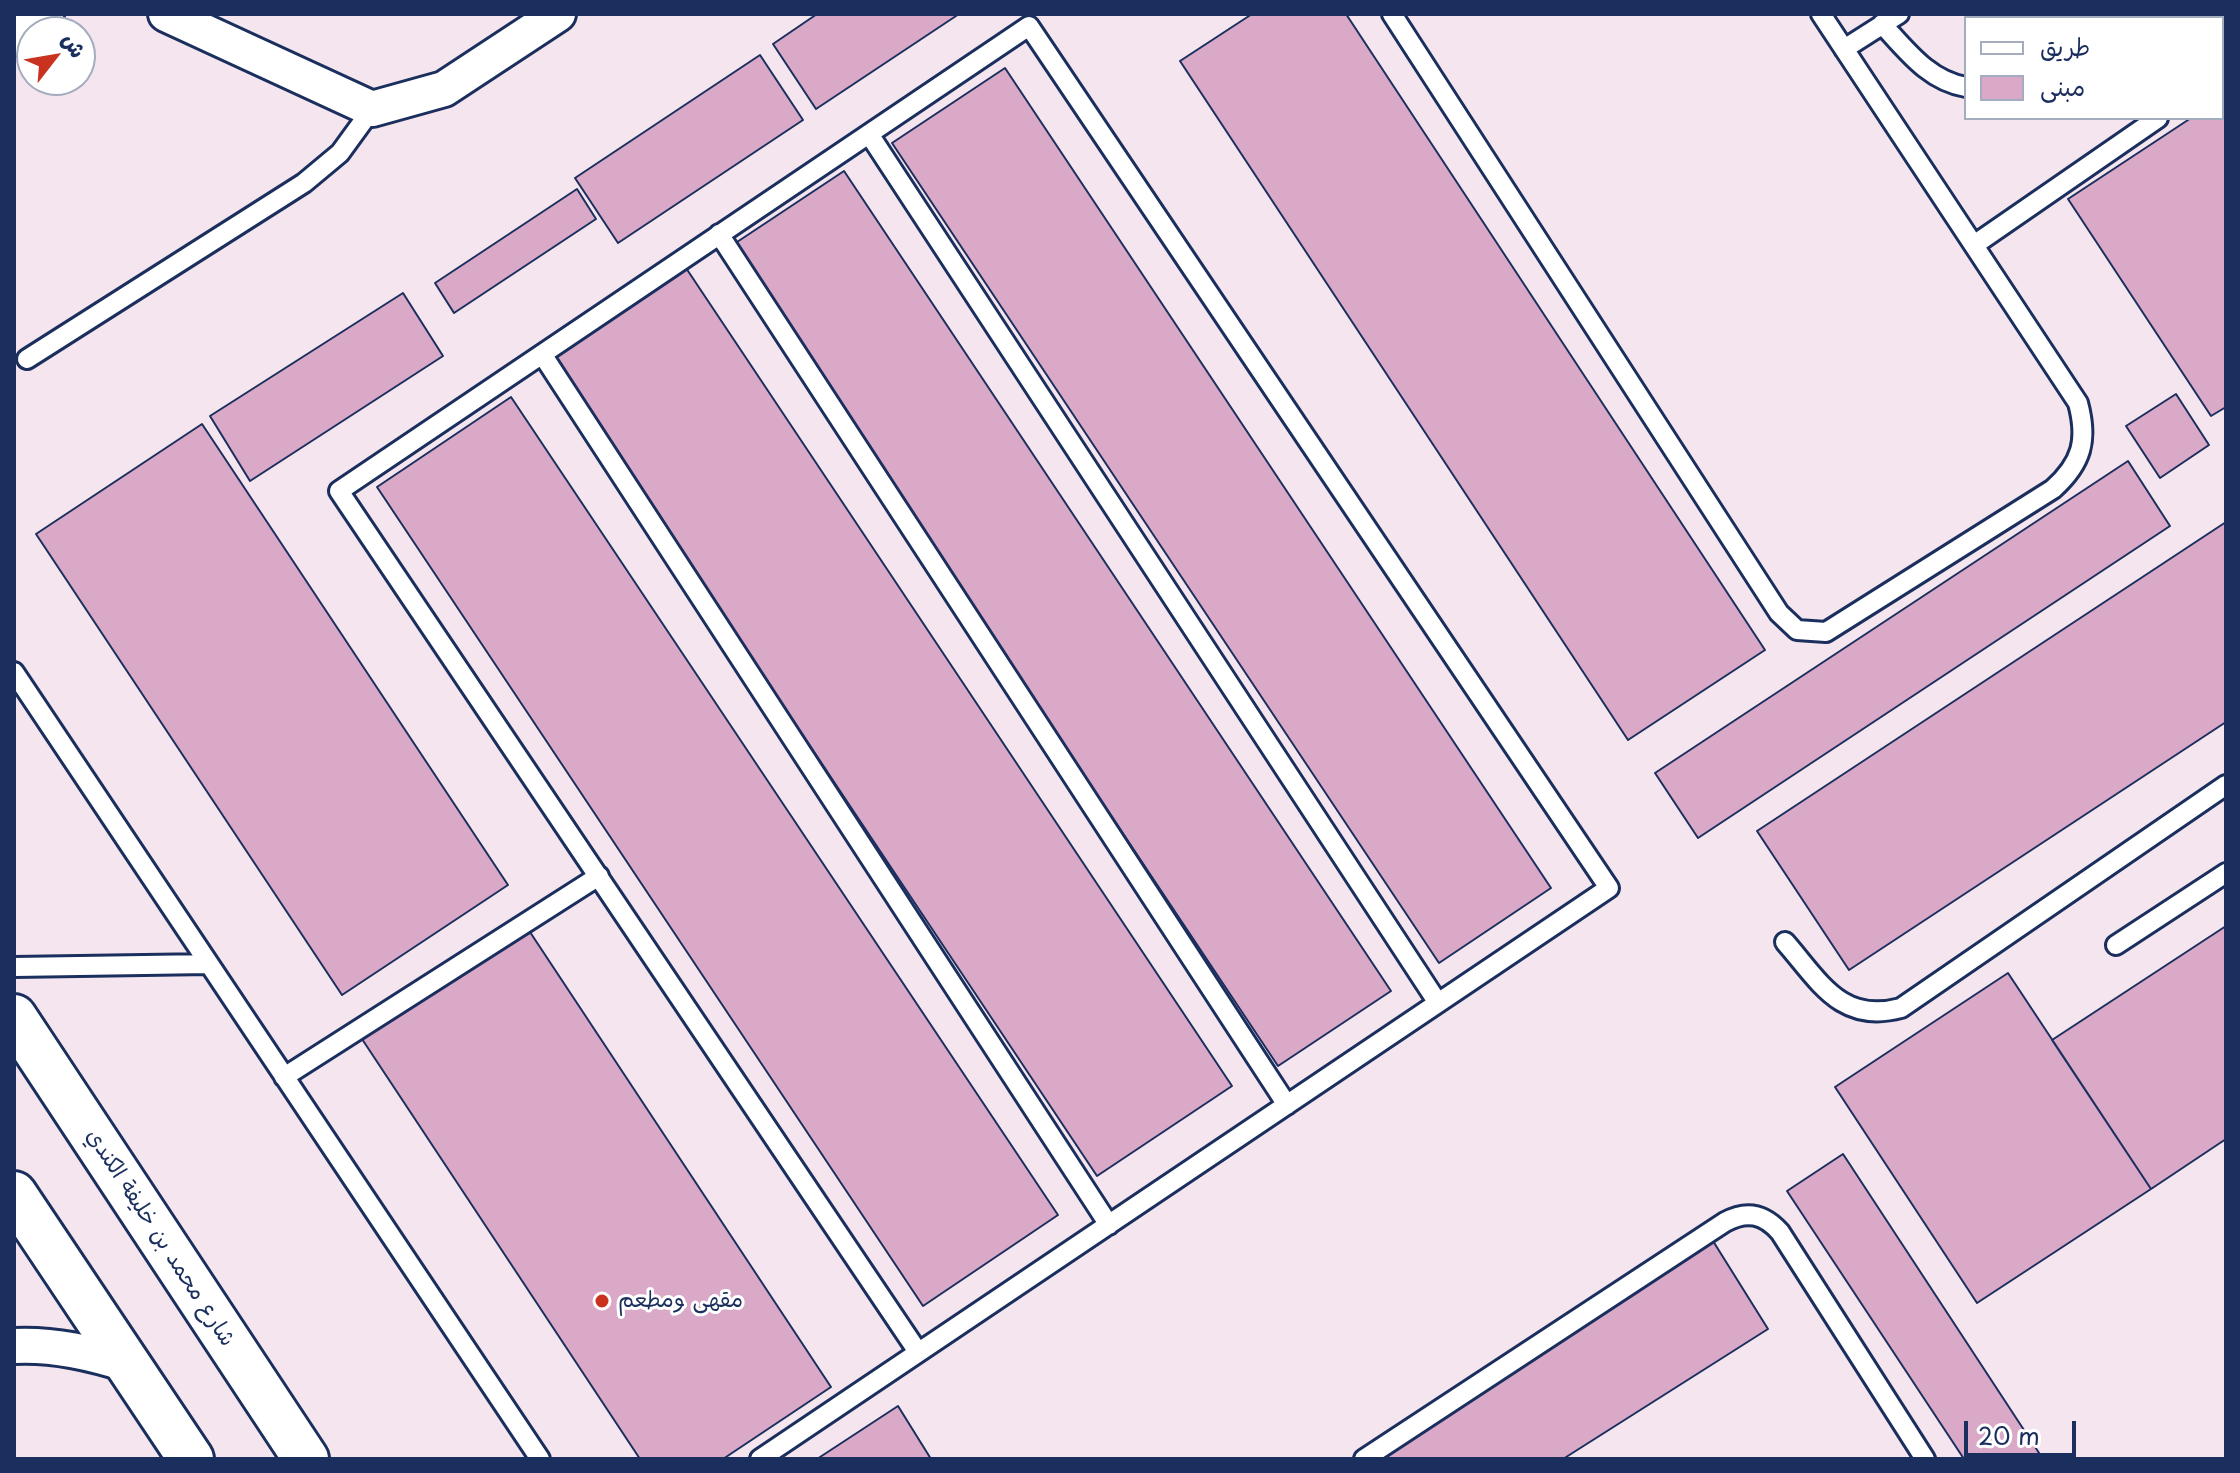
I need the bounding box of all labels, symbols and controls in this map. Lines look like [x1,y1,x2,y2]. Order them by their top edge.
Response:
north arrow [16,16,96,96]
legend [1964,16,2224,120]
text: ش [55,26,96,63]
text: طريق [2040,28,2090,64]
text: مبنى [2040,68,2085,104]
street label: شارع محمد بن خليفة الكندي [80,1124,240,1352]
place label: مقهى ومطعم [618,1288,743,1314]
marker: مقهى ومطعم [593,1292,611,1310]
scale bar [1968,1405,2080,1455]
text: 20 m [1978,1417,2040,1453]

